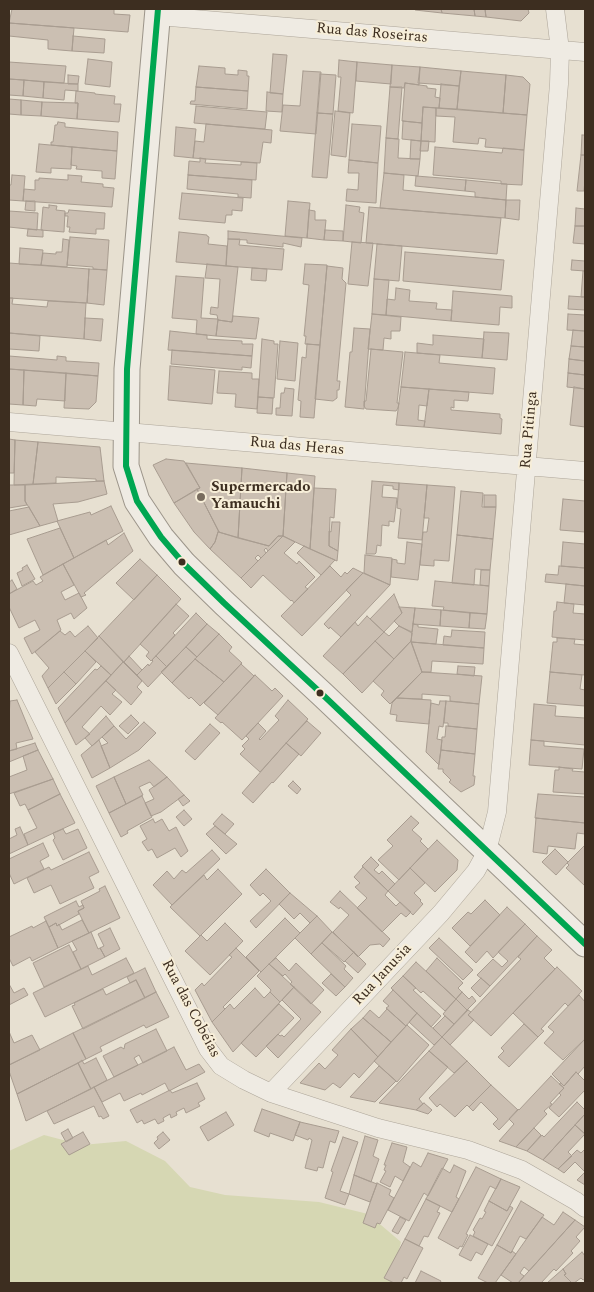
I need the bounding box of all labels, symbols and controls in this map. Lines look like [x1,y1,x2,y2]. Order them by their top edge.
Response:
street label: Rua das Roseiras [316,20,428,48]
street label: Rua Pitinga [518,391,542,469]
street label: Rua das Heras [249,434,345,460]
place label: Supermercado Yamauchi [211,479,311,514]
marker: Supermercado Yamauchi [195,491,207,503]
unlabelled marker [177,557,187,567]
unlabelled marker [315,688,325,698]
street label: Rua Janusia [350,940,416,1010]
street label: Rua das Cobéias [157,957,223,1061]

